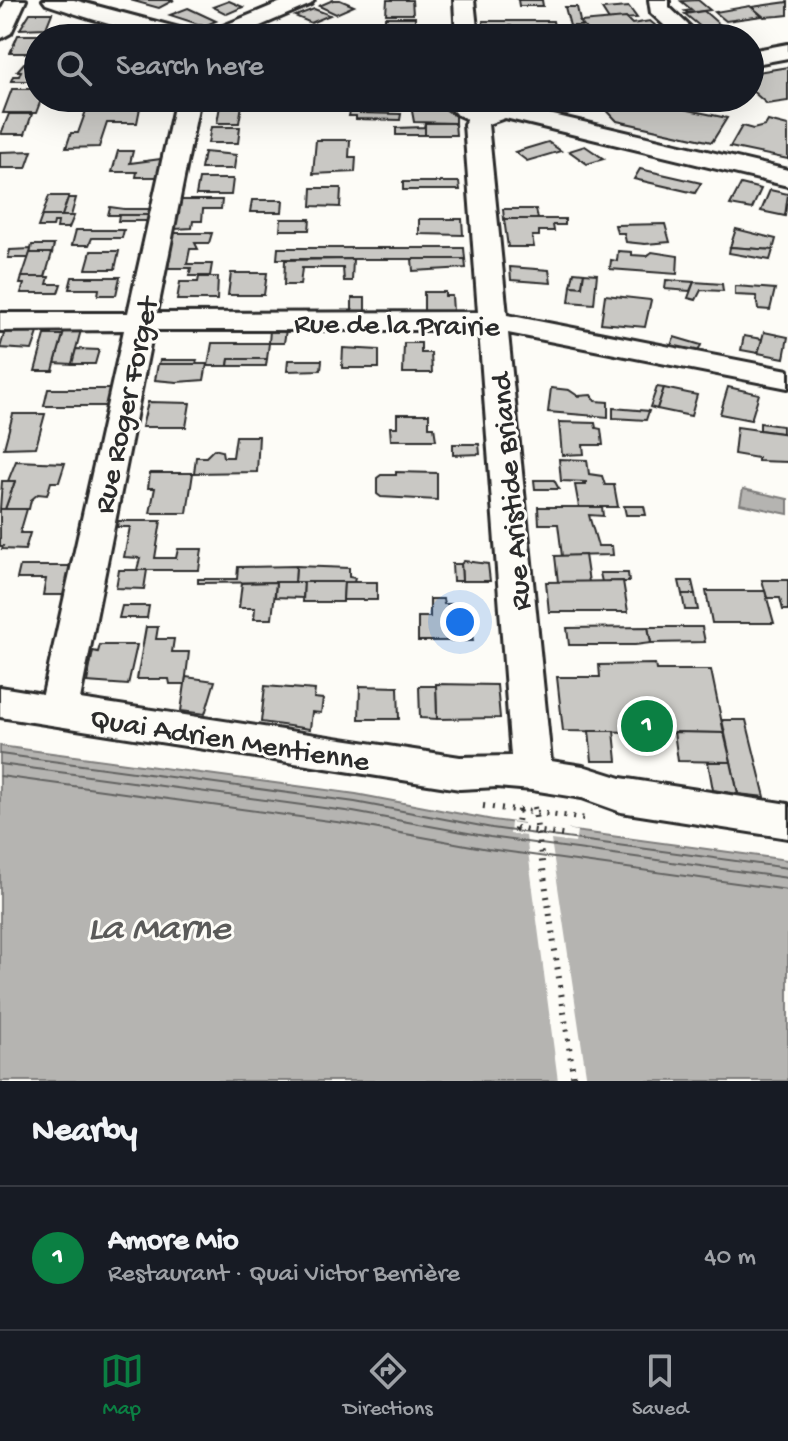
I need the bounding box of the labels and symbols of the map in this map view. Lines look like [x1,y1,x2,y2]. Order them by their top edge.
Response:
street label: Rue Roger Forget [88,292,169,517]
street label: Rue de la Prairie [294,308,501,347]
street label: Rue Aristide Briand [485,369,541,612]
your location [440,602,480,642]
pin: 1 [621,696,673,756]
street label: Quai Adrien Mentienne [87,703,372,782]
water label: La Marne [88,909,232,953]

